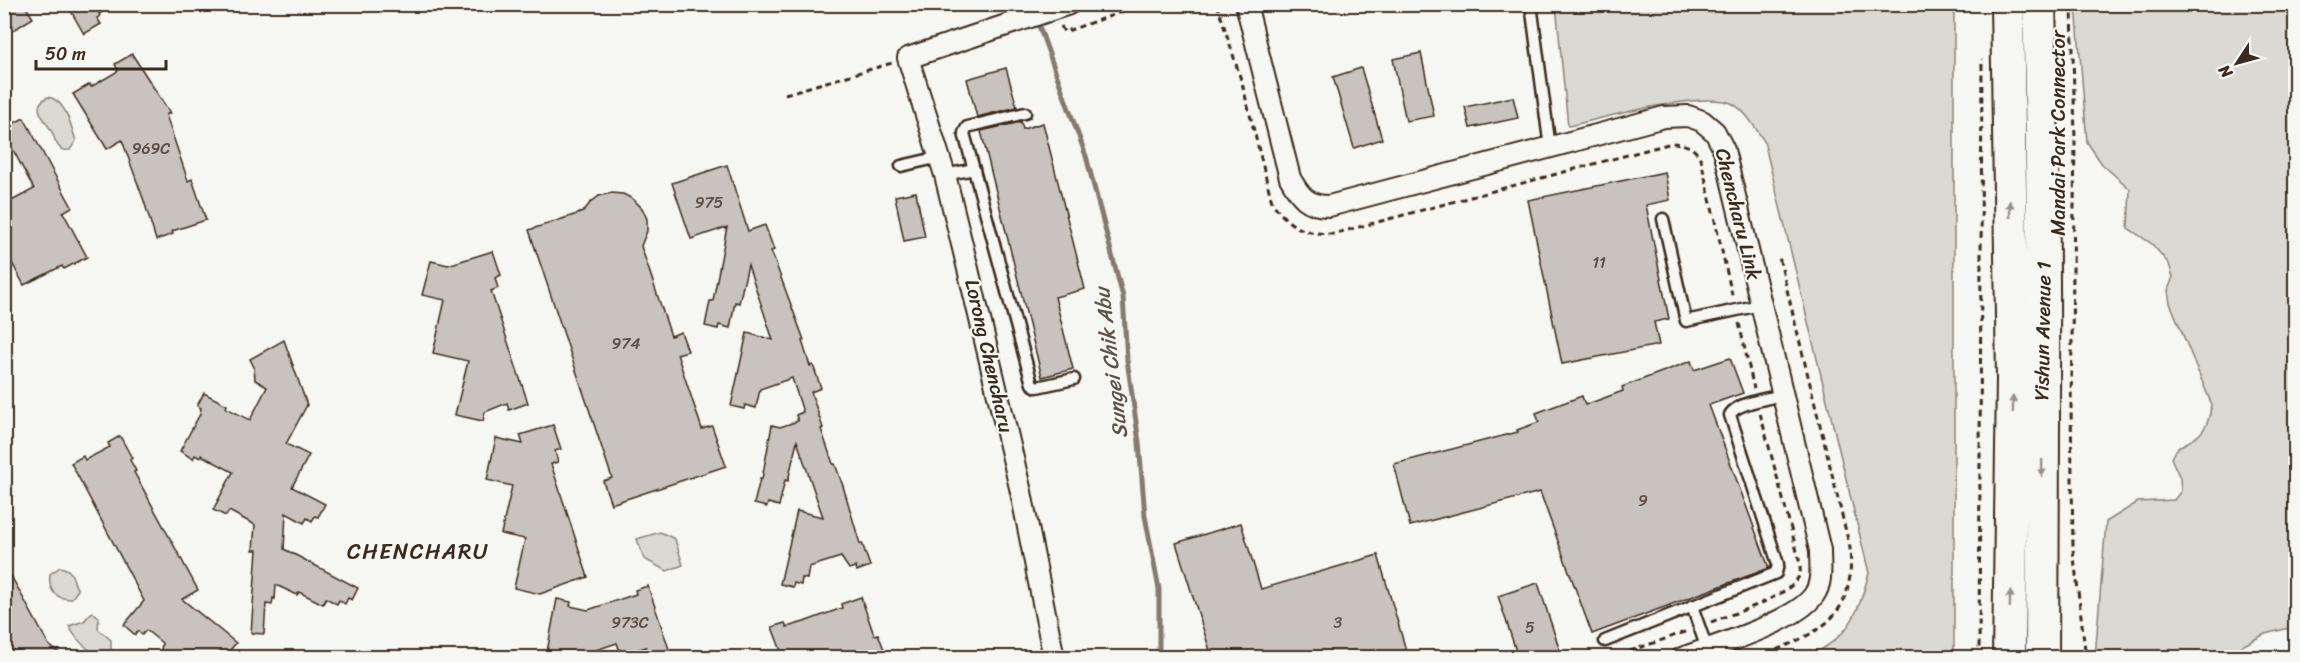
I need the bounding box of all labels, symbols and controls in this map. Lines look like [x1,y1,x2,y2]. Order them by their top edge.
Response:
street label: Mandai Park Connector [2041,29,2076,236]
scale bar [36,33,166,71]
north arrow [2207,33,2267,93]
text: 50 m [45,38,86,70]
text: N [2210,58,2241,85]
house number: 969C [132,134,170,163]
street label: Chencharu Link [1705,144,1771,284]
house number: 975 [695,188,724,217]
one-way arrow [2005,200,2015,219]
house number: 11 [1592,248,1606,277]
street label: Yishun Avenue 1 [2024,261,2062,401]
street label: Lorong Chencharu [954,276,1024,437]
water label: Sungei Chik Abu [1083,283,1139,440]
house number: 974 [612,329,640,358]
one-way arrow [2008,395,2017,414]
one-way arrow [2037,459,2047,478]
house number: 9 [1638,486,1648,515]
district label: CHENCHARU [347,532,489,571]
one-way arrow [2005,590,2015,609]
house number: 973C [611,608,649,637]
house number: 3 [1334,608,1343,637]
house number: 5 [1525,613,1535,642]

